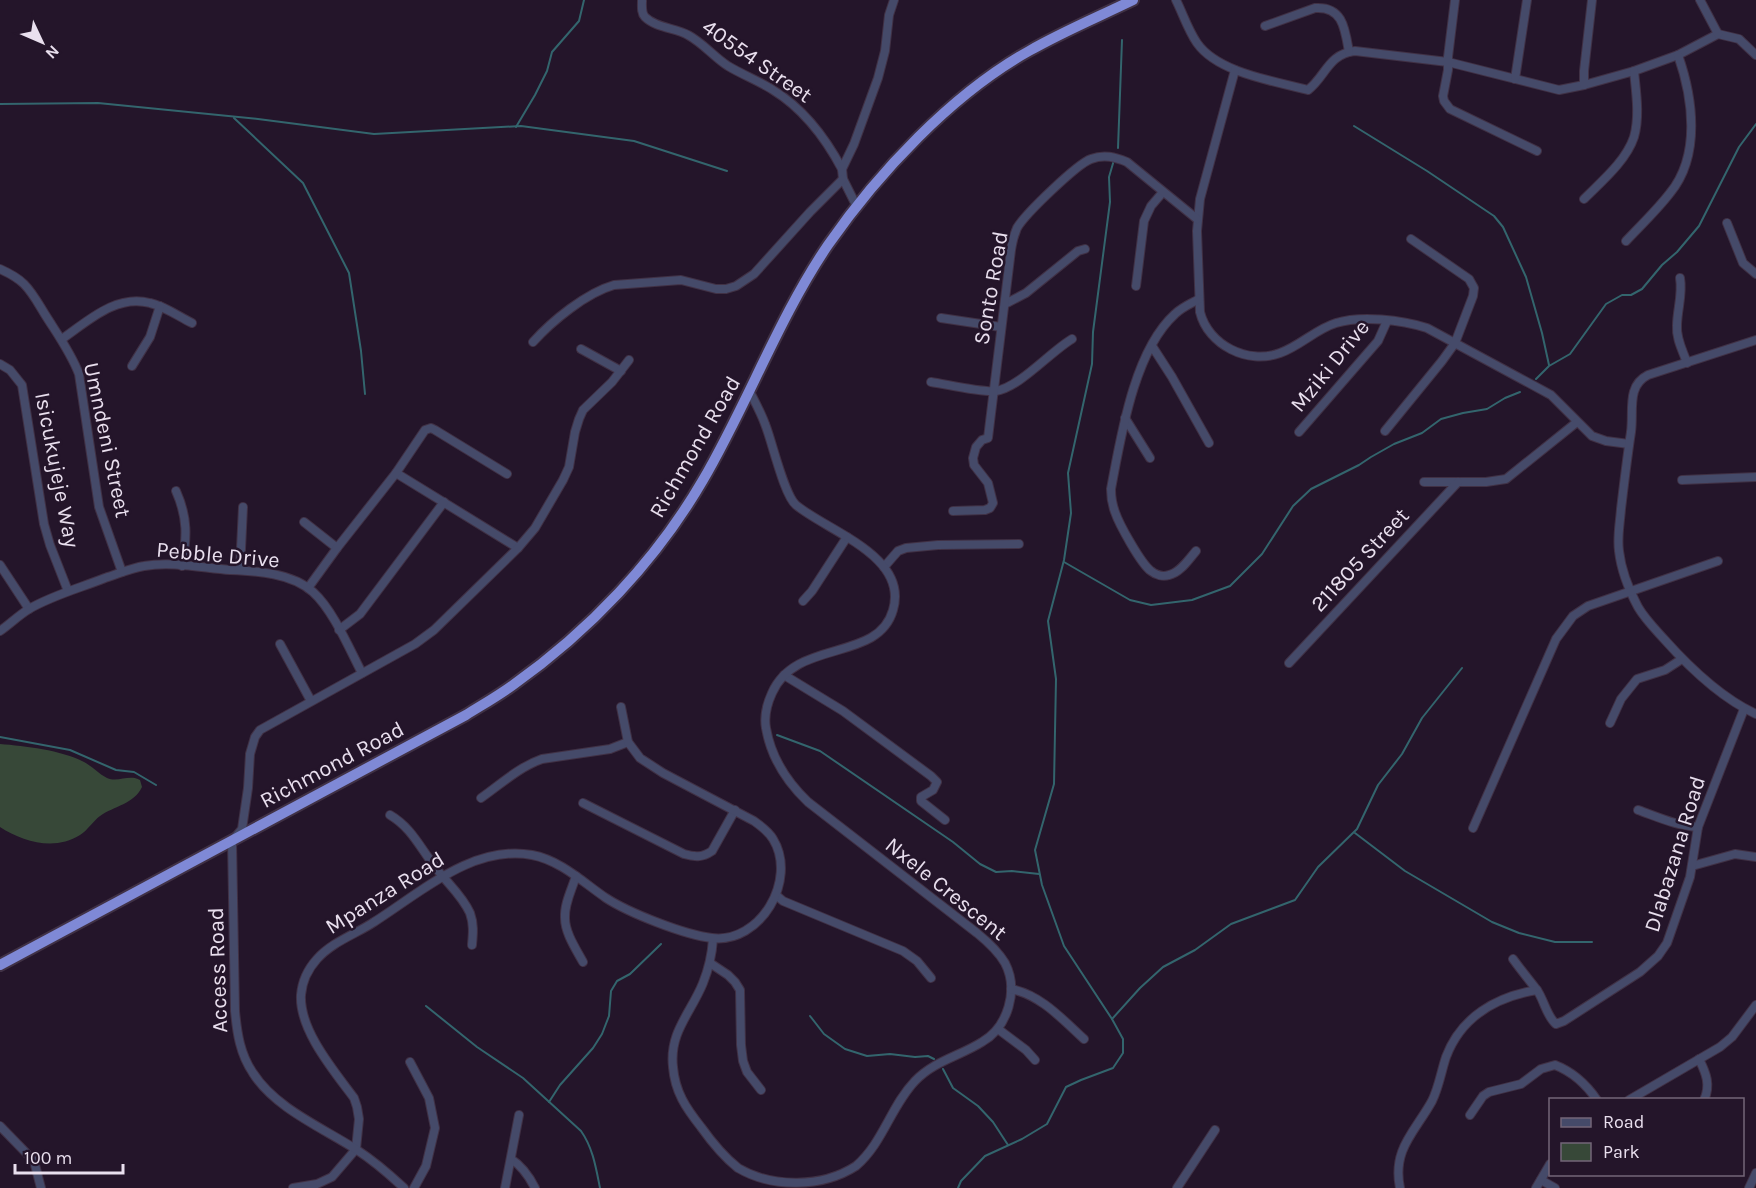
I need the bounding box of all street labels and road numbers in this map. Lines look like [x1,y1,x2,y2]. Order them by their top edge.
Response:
street label: 40554 Street [697,14,817,108]
street label: Sonto Road [968,229,1014,347]
street label: Mziki Drive [1285,315,1375,417]
street label: Umndeni Street [78,360,136,520]
street label: Richmond Road [644,371,746,523]
street label: Isicukujeje Way [29,390,85,550]
street label: 211805 Street [1306,503,1414,617]
street label: Pebble Drive [155,537,281,573]
street label: Richmond Road [256,716,408,814]
street label: Dlabazana Road [1639,773,1711,935]
street label: Nxele Crescent [880,832,1012,946]
street label: Mpanza Road [321,846,449,940]
street label: Access Road [203,907,233,1033]

